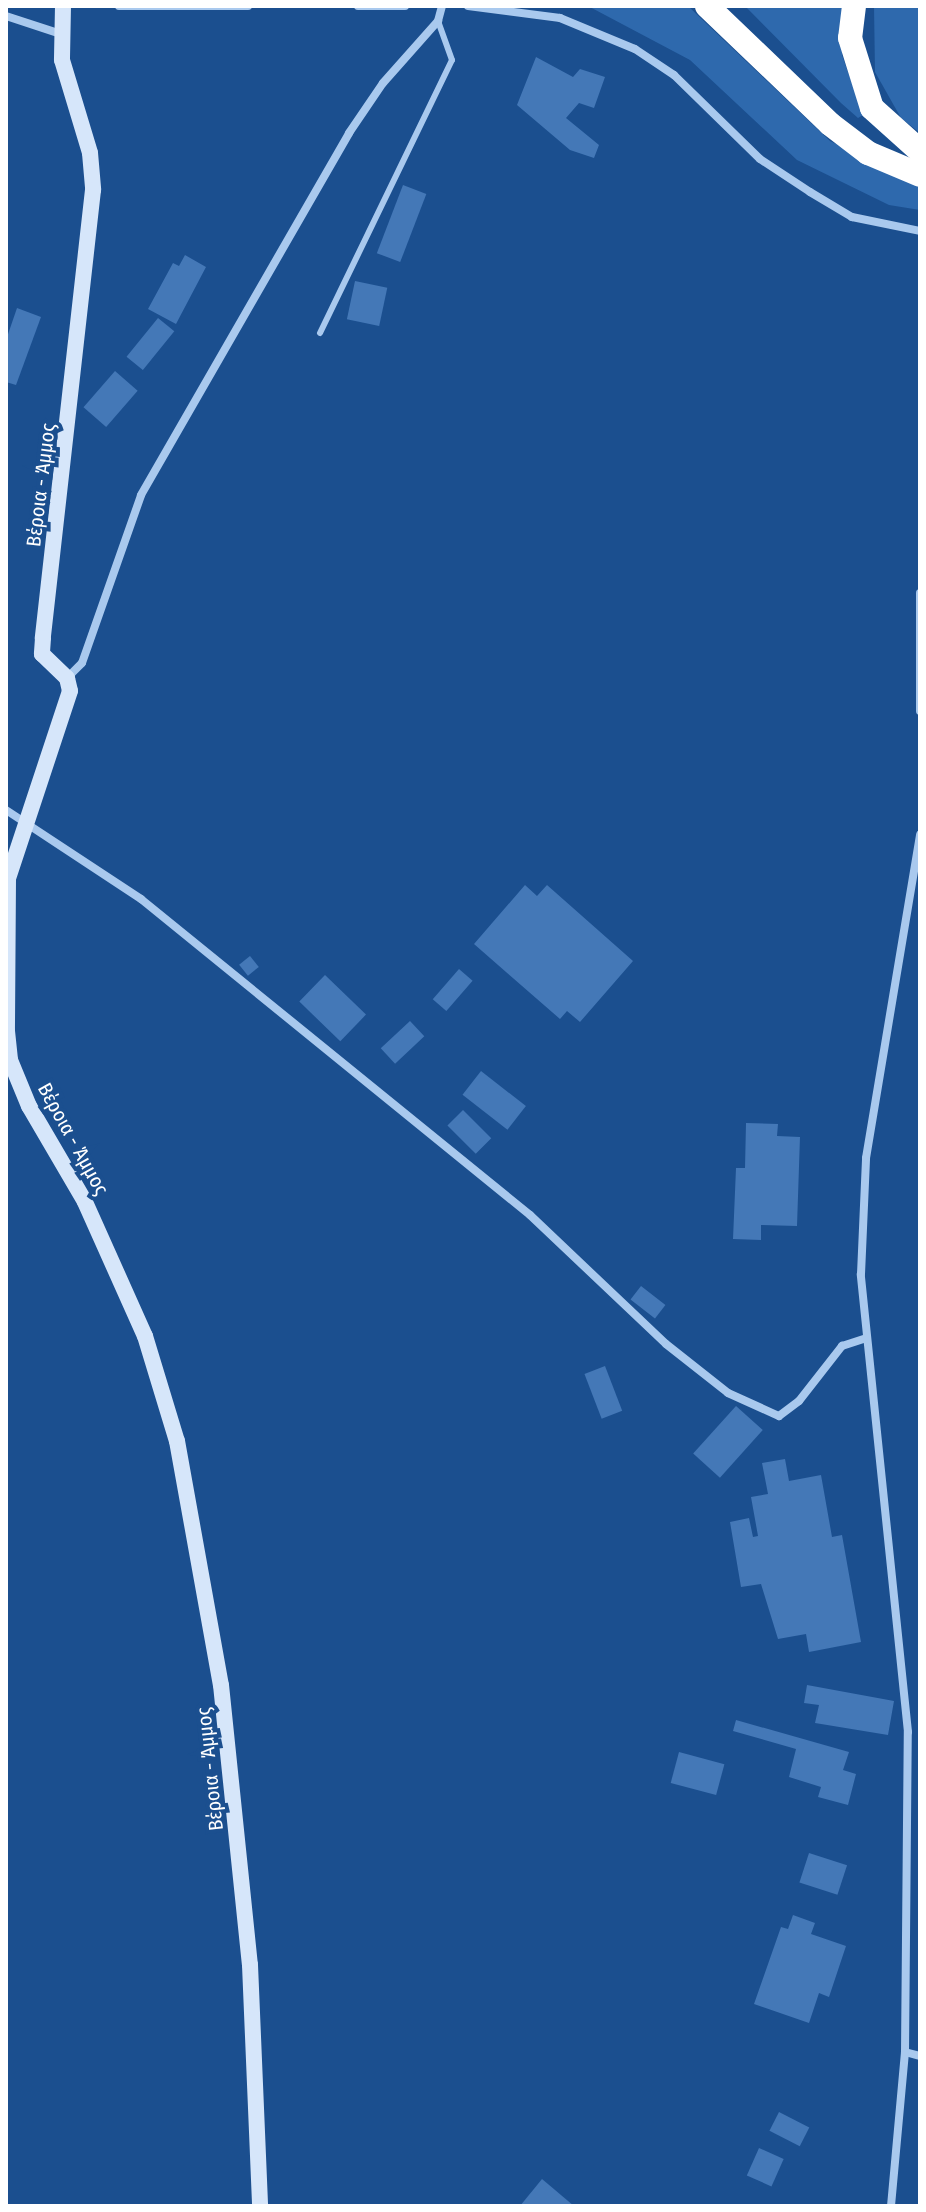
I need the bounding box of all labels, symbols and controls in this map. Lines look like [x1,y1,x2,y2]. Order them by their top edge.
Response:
street label: Βέροια - Άμμος [22,422,60,548]
street label: Βέροια - Άμμος [32,1079,114,1199]
street label: Βέροια - Άμμος [192,1706,228,1832]

